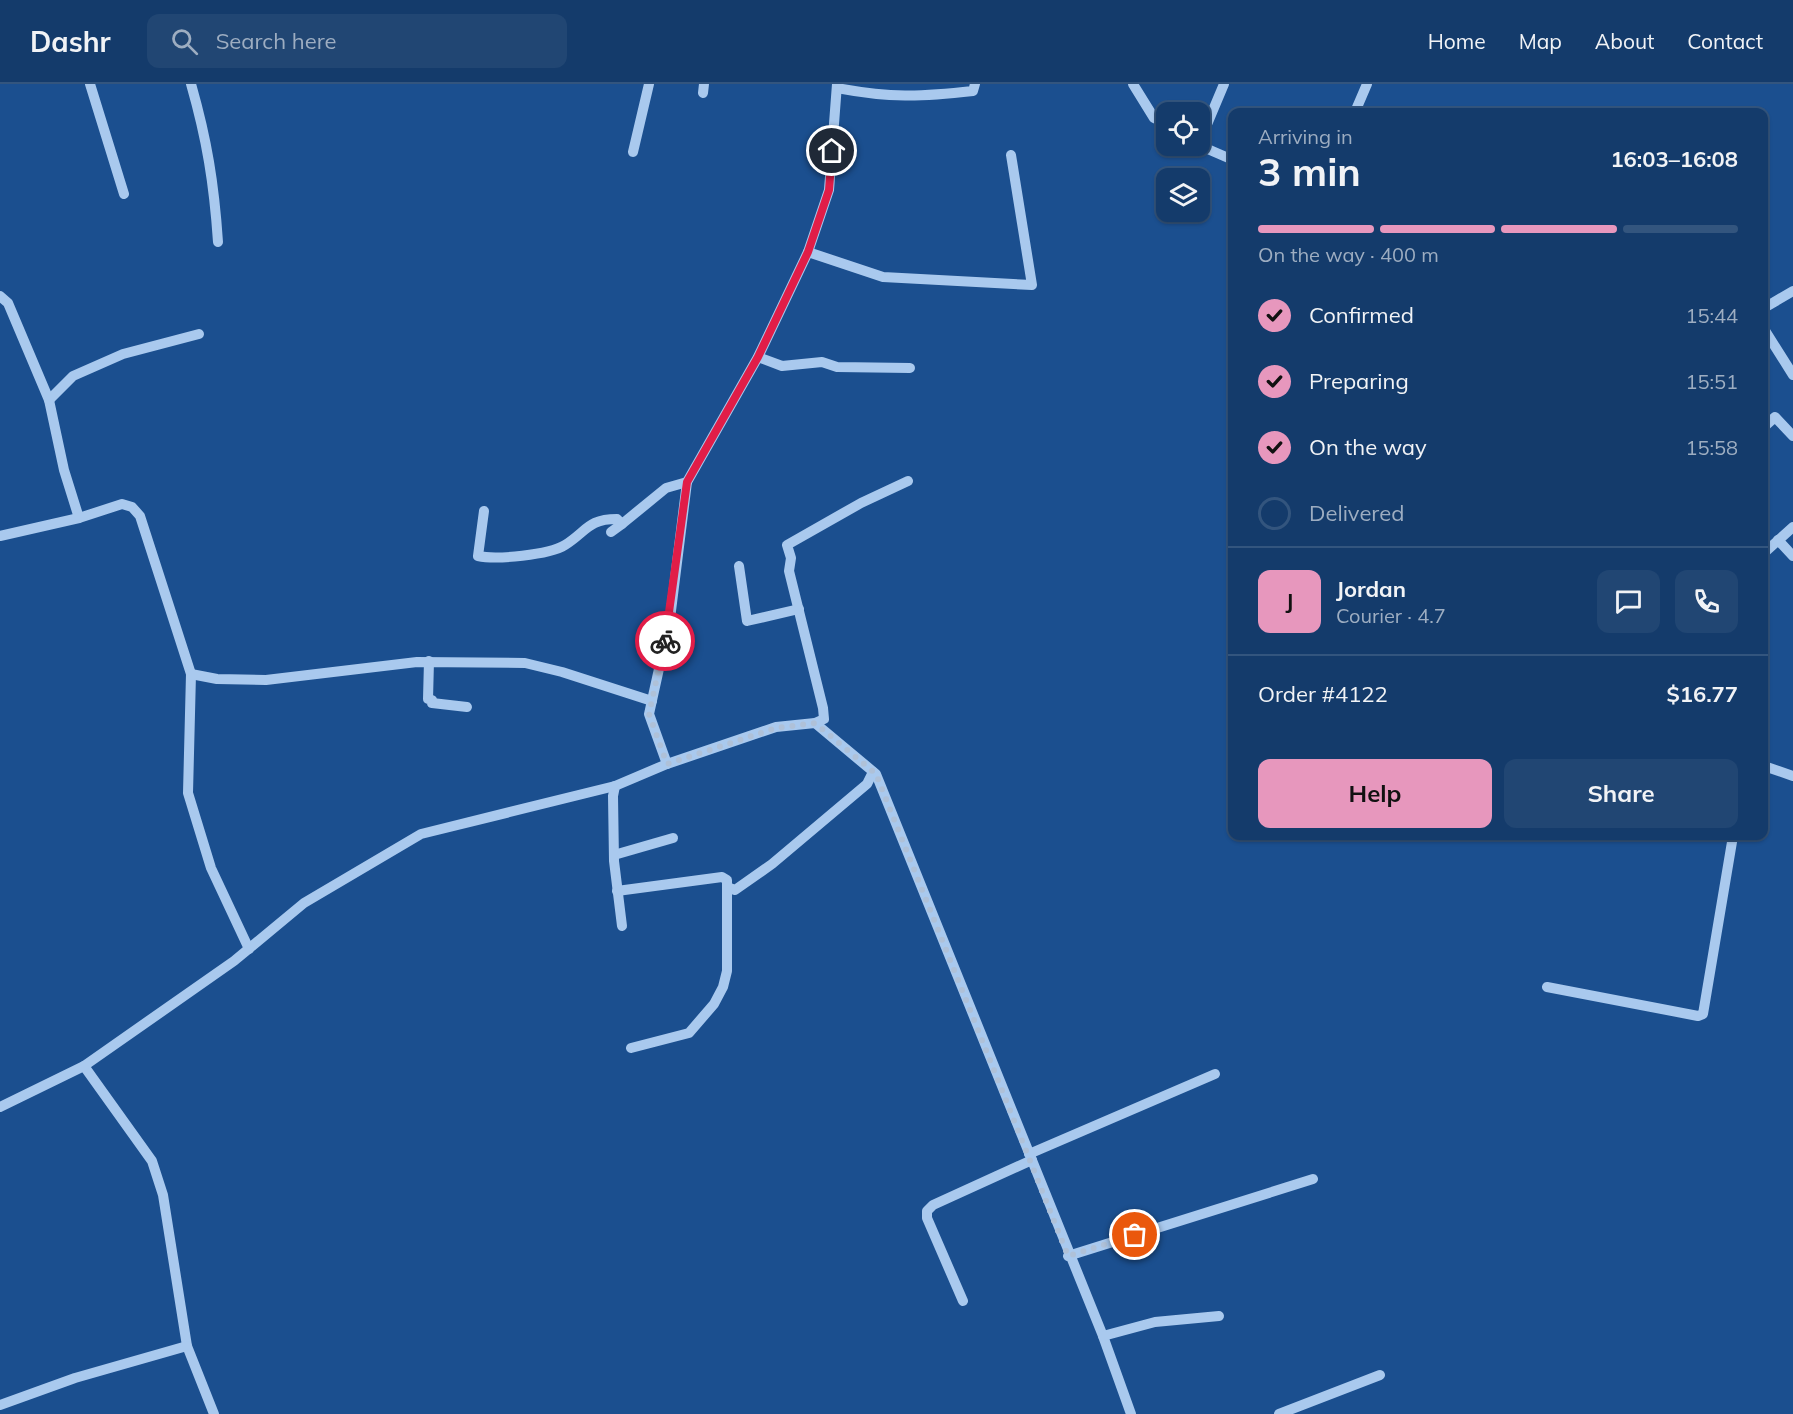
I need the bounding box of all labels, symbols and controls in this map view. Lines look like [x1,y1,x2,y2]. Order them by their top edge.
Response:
search box [147,14,567,68]
text: Dashr [30,24,111,59]
icon: search [168,25,201,58]
text: Search here [216,27,337,55]
text: Home [1428,28,1486,54]
text: Map [1519,28,1562,54]
text: About [1595,28,1654,54]
text: Contact [1687,28,1763,54]
map controls [1156,102,1210,222]
button: locate [1156,102,1210,156]
text: Arriving in [1258,124,1353,149]
pin [806,125,857,176]
icon: home [815,134,848,167]
text: 16:03–16:08 [1610,145,1738,173]
text: 3 min [1258,147,1361,196]
button: layers [1156,168,1210,222]
text: On the way · 400 m [1258,242,1439,267]
icon: check [1258,299,1291,332]
text: Confirmed [1309,301,1414,329]
text: 15:44 [1685,303,1738,328]
icon: check [1258,365,1291,398]
text: Preparing [1309,367,1409,395]
text: 15:51 [1685,369,1738,394]
icon: check [1258,431,1291,464]
text: On the way [1309,433,1427,461]
text: 15:58 [1685,435,1738,460]
text: Delivered [1309,499,1404,527]
button: chat [1597,570,1660,633]
button: phone [1675,570,1738,633]
text: Jordan [1336,575,1406,603]
text: J [1286,587,1293,615]
text: Courier · 4.7 [1336,603,1446,628]
courier [635,611,695,671]
icon: bike [649,625,682,658]
text: Order #4122 [1258,680,1388,708]
text: $16.77 [1667,680,1738,708]
button: Help [1258,759,1492,828]
button: Share [1504,759,1738,828]
pin [1109,1209,1160,1260]
icon: bag [1118,1218,1151,1251]

